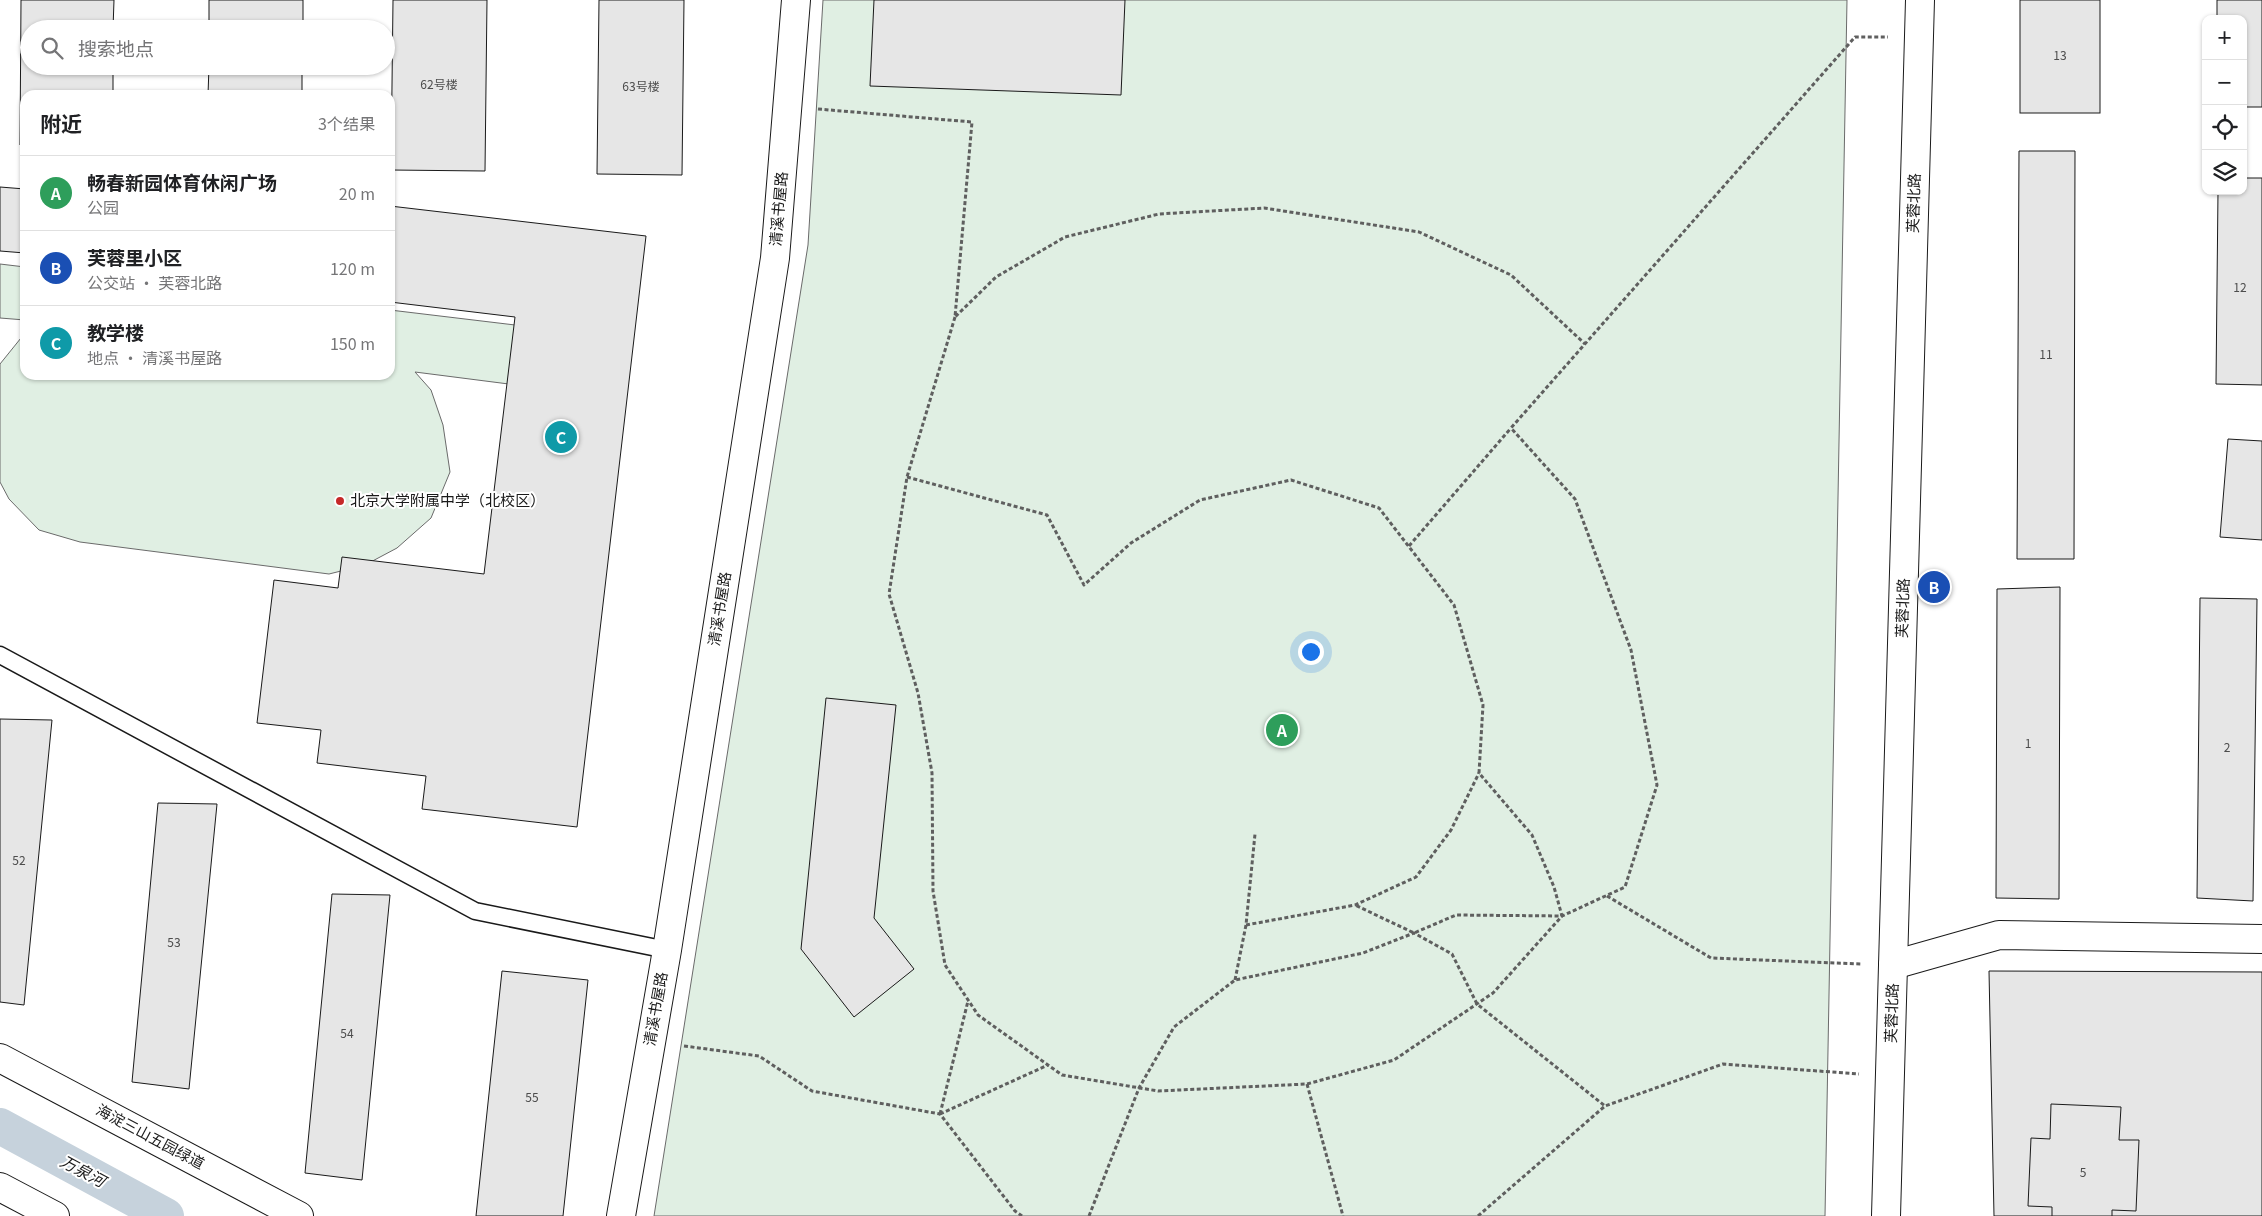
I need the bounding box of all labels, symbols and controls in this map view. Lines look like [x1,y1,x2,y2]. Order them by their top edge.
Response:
map controls [2202,15,2247,195]
button: + [2202,15,2247,60]
search box [20,20,395,75]
icon: search [38,34,66,62]
text: 搜索地点 [78,34,154,61]
house number: 13 [2053,46,2067,63]
button: − [2202,60,2247,105]
house number: 62号楼 [420,75,458,92]
house number: 63号楼 [622,77,660,94]
button: locate [2202,105,2247,150]
text: 附近 [40,108,82,138]
text: 3个结果 [318,111,375,135]
button: layers [2202,150,2247,195]
text: 畅春新园体育休闲广场 [87,168,277,195]
street label: 清溪书屋路 [764,171,791,247]
street label: 芙蓉北路 [1901,173,1924,233]
text: A [51,181,61,205]
text: 20 m [339,181,375,205]
text: 公园 [87,195,119,219]
text: 芙蓉里小区 [87,243,182,270]
text: B [51,256,61,280]
text: 120 m [330,256,375,280]
text: 公交站 · 芙蓉北路 [87,270,222,294]
house number: 12 [2233,278,2247,295]
text: 教学楼 [87,318,144,345]
text: C [51,331,61,355]
text: 150 m [330,331,375,355]
text: 地点 · 清溪书屋路 [87,345,222,369]
house number: 11 [2039,345,2053,362]
pin: C [545,418,577,456]
place label: 北京大学附属中学（北校区） [350,489,545,510]
marker: 北京大学附属中学（北校区） [334,495,346,507]
pin: B [1918,568,1950,606]
street label: 清溪书屋路 [702,570,735,647]
street label: 芙蓉北路 [1890,578,1913,638]
your location [1298,639,1324,665]
pin: A [1266,711,1298,749]
house number: 1 [2025,734,2031,751]
house number: 2 [2224,738,2231,755]
house number: 52 [12,851,26,868]
house number: 53 [167,933,181,950]
street label: 清溪书屋路 [638,970,671,1048]
street label: 芙蓉北路 [1879,983,1902,1043]
house number: 54 [340,1024,354,1041]
house number: 55 [525,1088,539,1105]
street label: 海淀三山五园绿道 [93,1098,209,1173]
water label: 万泉河 [57,1148,113,1193]
house number: 5 [2080,1163,2087,1180]

